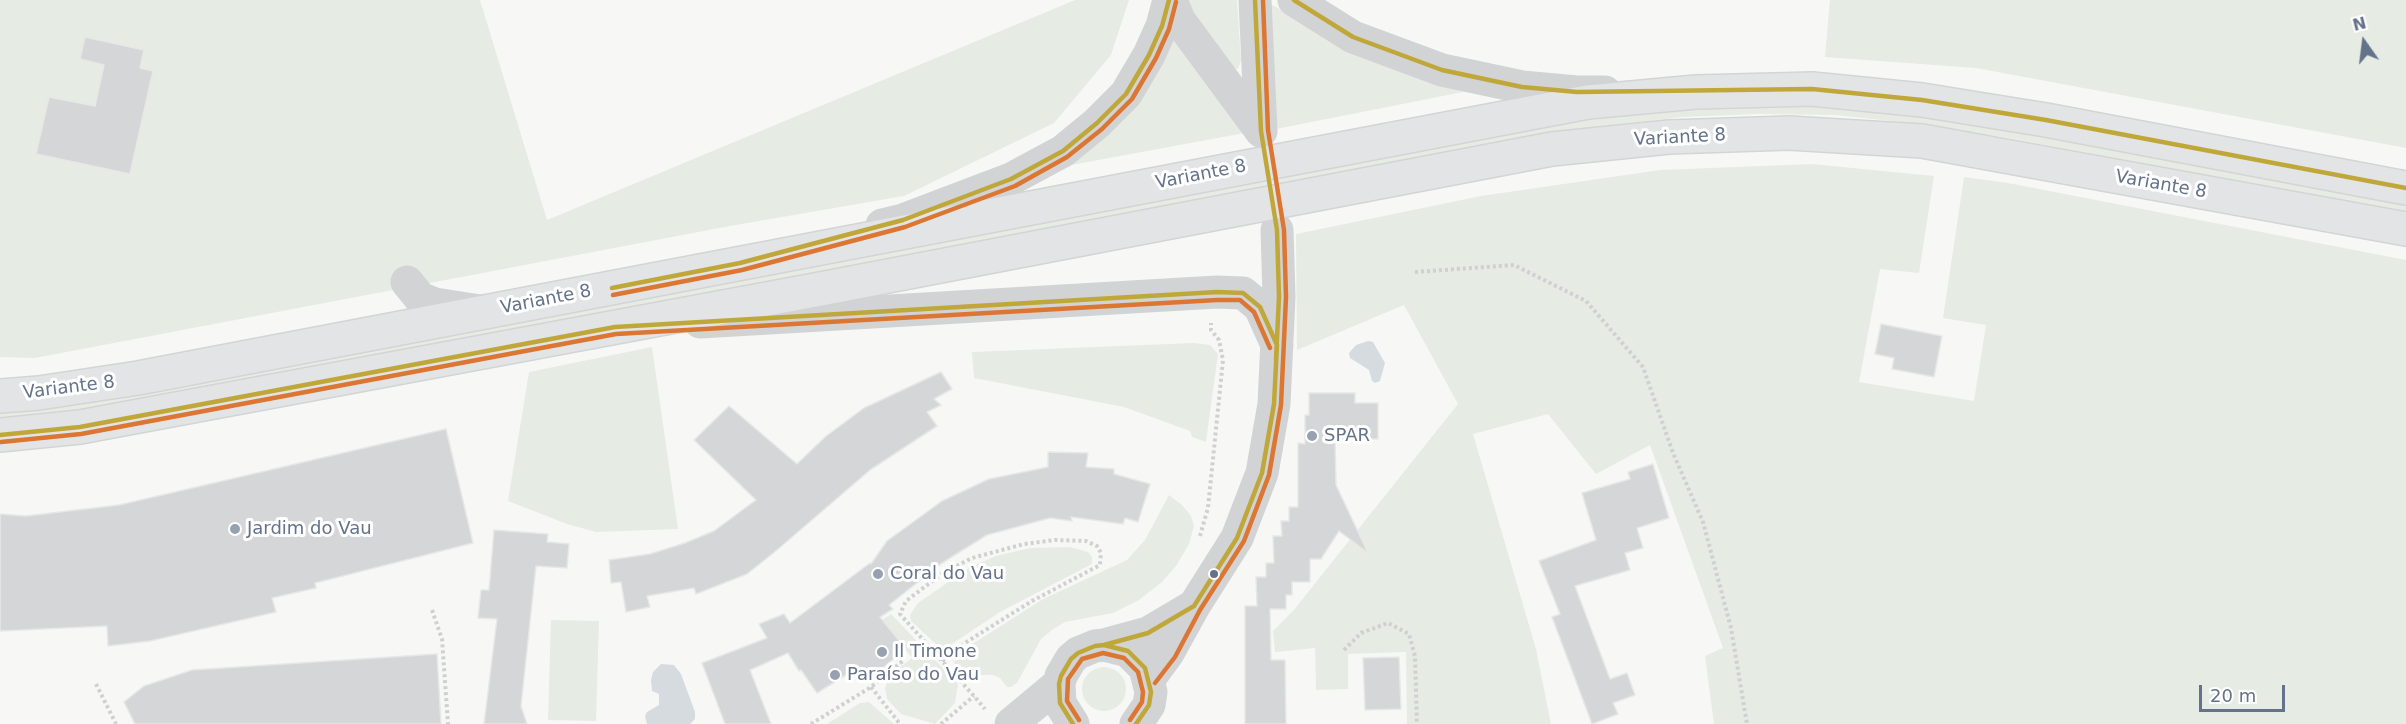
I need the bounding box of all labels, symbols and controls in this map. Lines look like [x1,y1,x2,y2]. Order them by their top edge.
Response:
north arrow [2334,12,2394,72]
text: N [2351,13,2368,35]
street label: Variante 8 [1633,125,1727,151]
street label: Variante 8 [1154,156,1248,194]
street label: Variante 8 [2114,166,2208,204]
street label: Variante 8 [499,281,593,319]
street label: Variante 8 [22,372,116,404]
place label: SPAR [1324,425,1370,447]
marker: SPAR [1305,429,1319,443]
place label: Jardim do Vau [247,518,372,540]
marker: Jardim do Vau [228,522,242,536]
place label: Coral do Vau [890,563,1004,585]
marker: Coral do Vau [871,567,885,581]
unlabelled marker [1208,568,1220,580]
place label: Il Timone [894,641,977,663]
marker: Il Timone [875,645,889,659]
place label: Paraíso do Vau [847,664,979,686]
marker: Paraíso do Vau [828,668,842,682]
scale bar [2202,673,2288,711]
text: 20 m [2210,685,2256,706]

